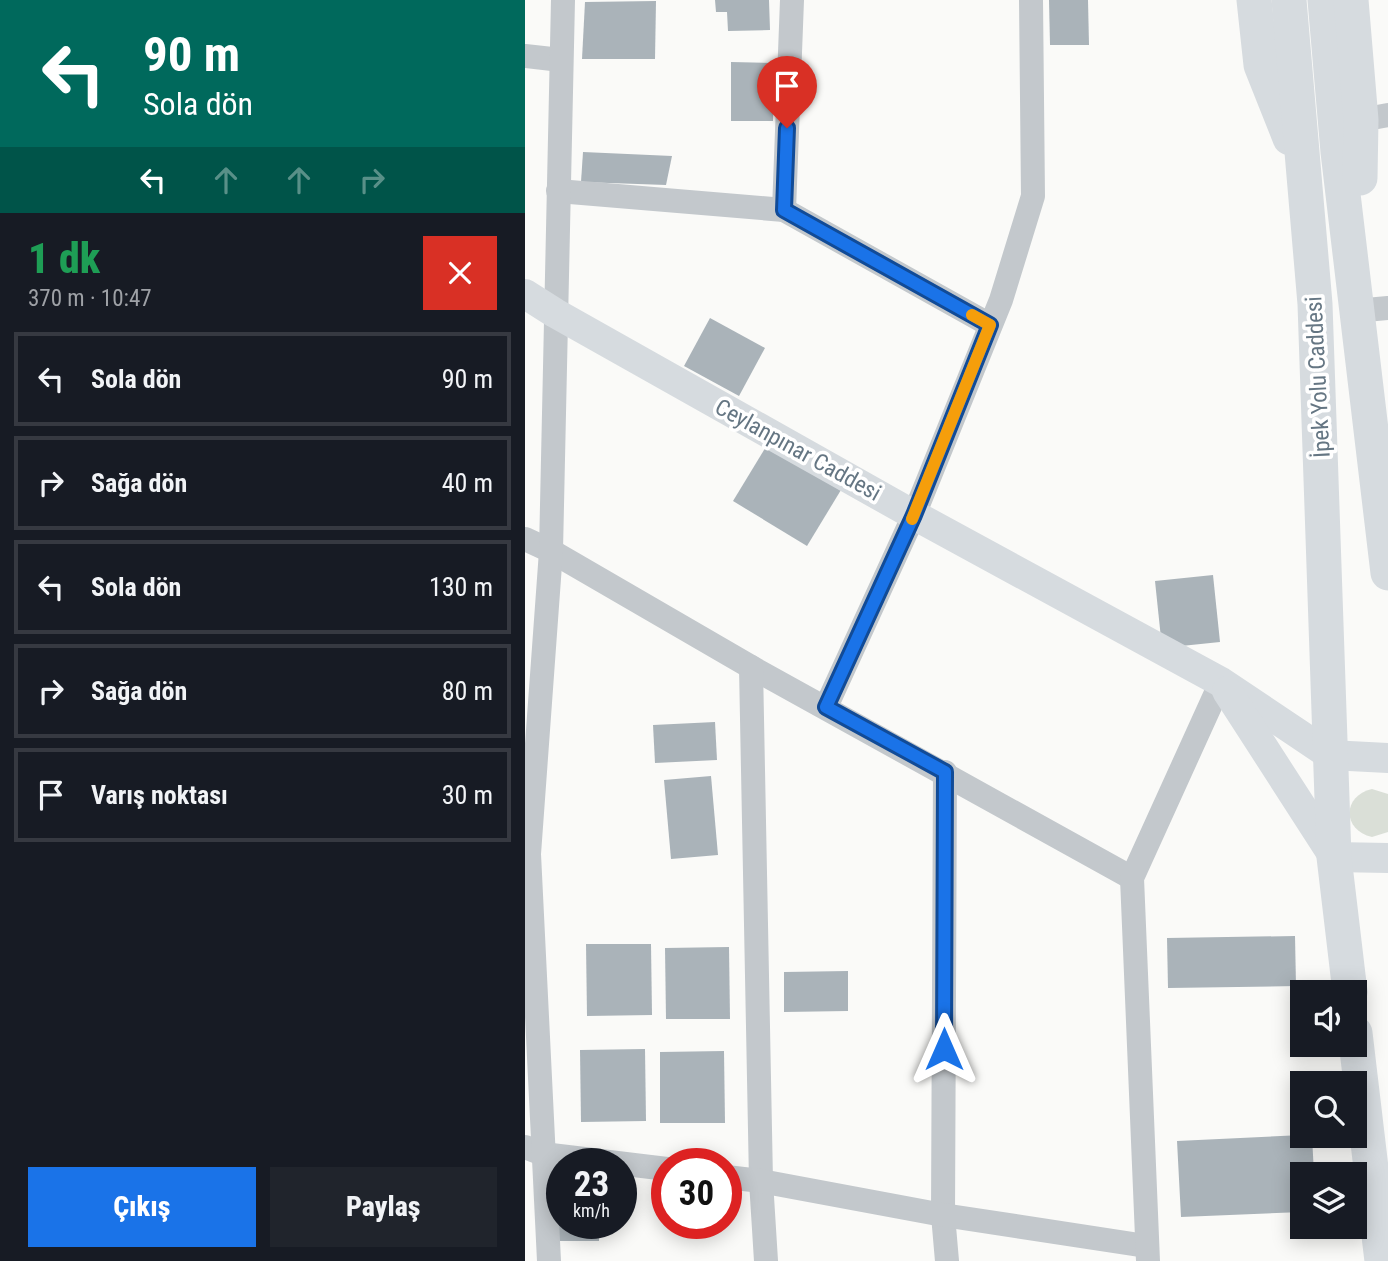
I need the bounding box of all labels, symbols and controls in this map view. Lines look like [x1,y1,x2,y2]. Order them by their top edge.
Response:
text: 90 m [143,26,240,83]
icon: left [28,28,119,119]
pin [757,56,817,128]
icon: arrive [768,67,806,105]
text: Sola dön [143,85,253,123]
icon: left [134,161,172,199]
icon: ahead [207,161,245,199]
icon: ahead [280,161,318,199]
icon: right [353,161,391,199]
text: 1 dk [28,234,100,283]
button: close [423,236,497,310]
text: 370 m · 10:47 [28,285,152,312]
street label: İpek Yolu Caddesi [1300,296,1336,458]
icon: left [32,360,70,398]
text: Sola dön [91,364,181,394]
text: 90 m [442,364,493,394]
street label: Ceylanpınar Caddesi [710,393,886,507]
icon: right [32,464,70,502]
text: Sağa dön [91,468,187,498]
text: 40 m [442,468,493,498]
icon: left [32,568,70,606]
text: Sola dön [91,572,181,602]
text: 130 m [429,572,493,602]
icon: right [32,672,70,710]
text: Sağa dön [91,676,187,706]
text: 80 m [442,676,493,706]
icon: arrive [32,776,70,814]
text: Varış noktası [91,780,228,810]
text: 30 m [442,780,493,810]
map controls [1290,980,1367,1239]
button: sound [1290,980,1367,1057]
position arrow [907,1012,981,1086]
button: search [1290,1071,1367,1148]
speed limit sign: 30 [651,1148,742,1239]
button: layers [1290,1162,1367,1239]
text: 23 [574,1164,609,1205]
button: Çıkış [28,1167,256,1247]
button: Paylaş [270,1167,497,1247]
text: km/h [573,1200,610,1221]

